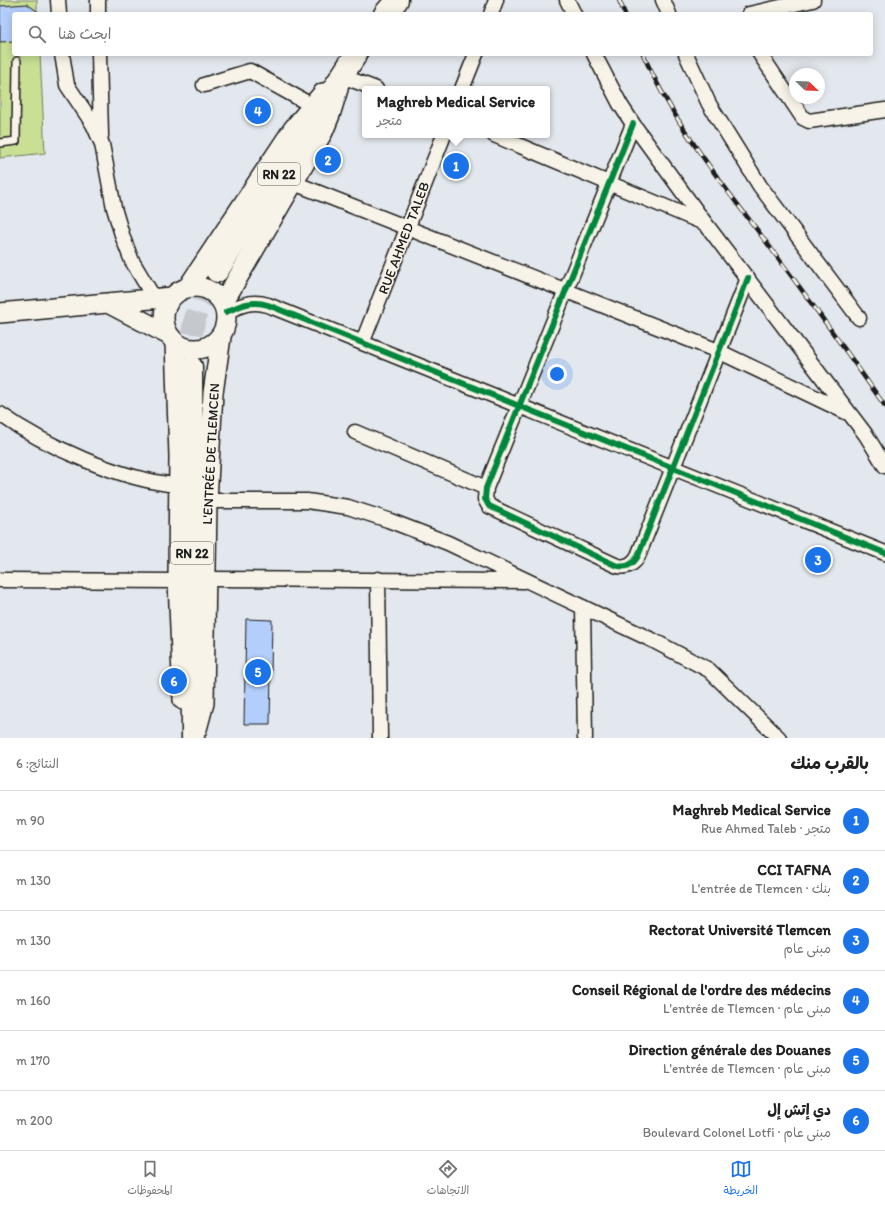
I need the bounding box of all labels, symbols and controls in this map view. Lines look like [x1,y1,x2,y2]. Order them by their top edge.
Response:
search box [12,12,873,56]
icon: search [26,23,48,45]
text: ابحث هنا [58,25,112,43]
north arrow [789,68,825,104]
popup [362,86,550,138]
text: Maghreb Medical Service [377,93,535,111]
pin: 4 [245,96,271,126]
text: متجر [377,113,402,128]
pin: 2 [315,145,341,175]
pin: 1 [443,151,469,181]
road number: RN 22 [258,163,300,185]
street label: RUE AHMED TALEB [375,179,433,297]
your location [547,364,567,384]
street label: L'ENTRÉE DE TLEMCEN [199,383,223,525]
road number: RN 22 [171,542,213,564]
pin: 3 [805,545,831,575]
pin: 5 [245,657,271,687]
pin: 6 [161,666,187,696]
text: بالقرب منك [791,753,869,773]
text: النتائج: 6 [16,756,59,771]
text: Maghreb Medical Service [673,801,831,819]
text: 90 m [16,813,45,828]
text: 1 [853,813,859,828]
text: متجر · Rue Ahmed Taleb [701,821,831,836]
text: CCI TAFNA [757,861,831,879]
text: 130 m [16,873,51,888]
text: 2 [853,873,859,888]
text: بنك · L'entrée de Tlemcen [691,881,831,896]
text: Rectorat Université Tlemcen [649,921,831,939]
text: 130 m [16,933,51,948]
text: 3 [852,933,860,948]
text: مبنى عام [784,941,831,956]
text: Conseil Régional de l'ordre des médecins [572,981,831,999]
text: 160 m [16,993,51,1008]
text: 4 [852,993,860,1008]
text: مبنى عام · L'entrée de Tlemcen [663,1001,831,1016]
text: Direction générale des Douanes [628,1041,831,1059]
text: 170 m [16,1053,50,1068]
text: 5 [853,1053,859,1068]
text: مبنى عام · L'entrée de Tlemcen [663,1061,831,1076]
text: دي إتش إل [767,1101,831,1119]
text: 200 m [16,1113,53,1128]
text: 6 [853,1113,859,1128]
text: مبنى عام · Boulevard Colonel Lotfi [643,1125,831,1140]
tab: المحفوظات [127,1158,172,1200]
tab: الاتجاهات [427,1158,469,1200]
tab: الخريطة [724,1158,758,1200]

